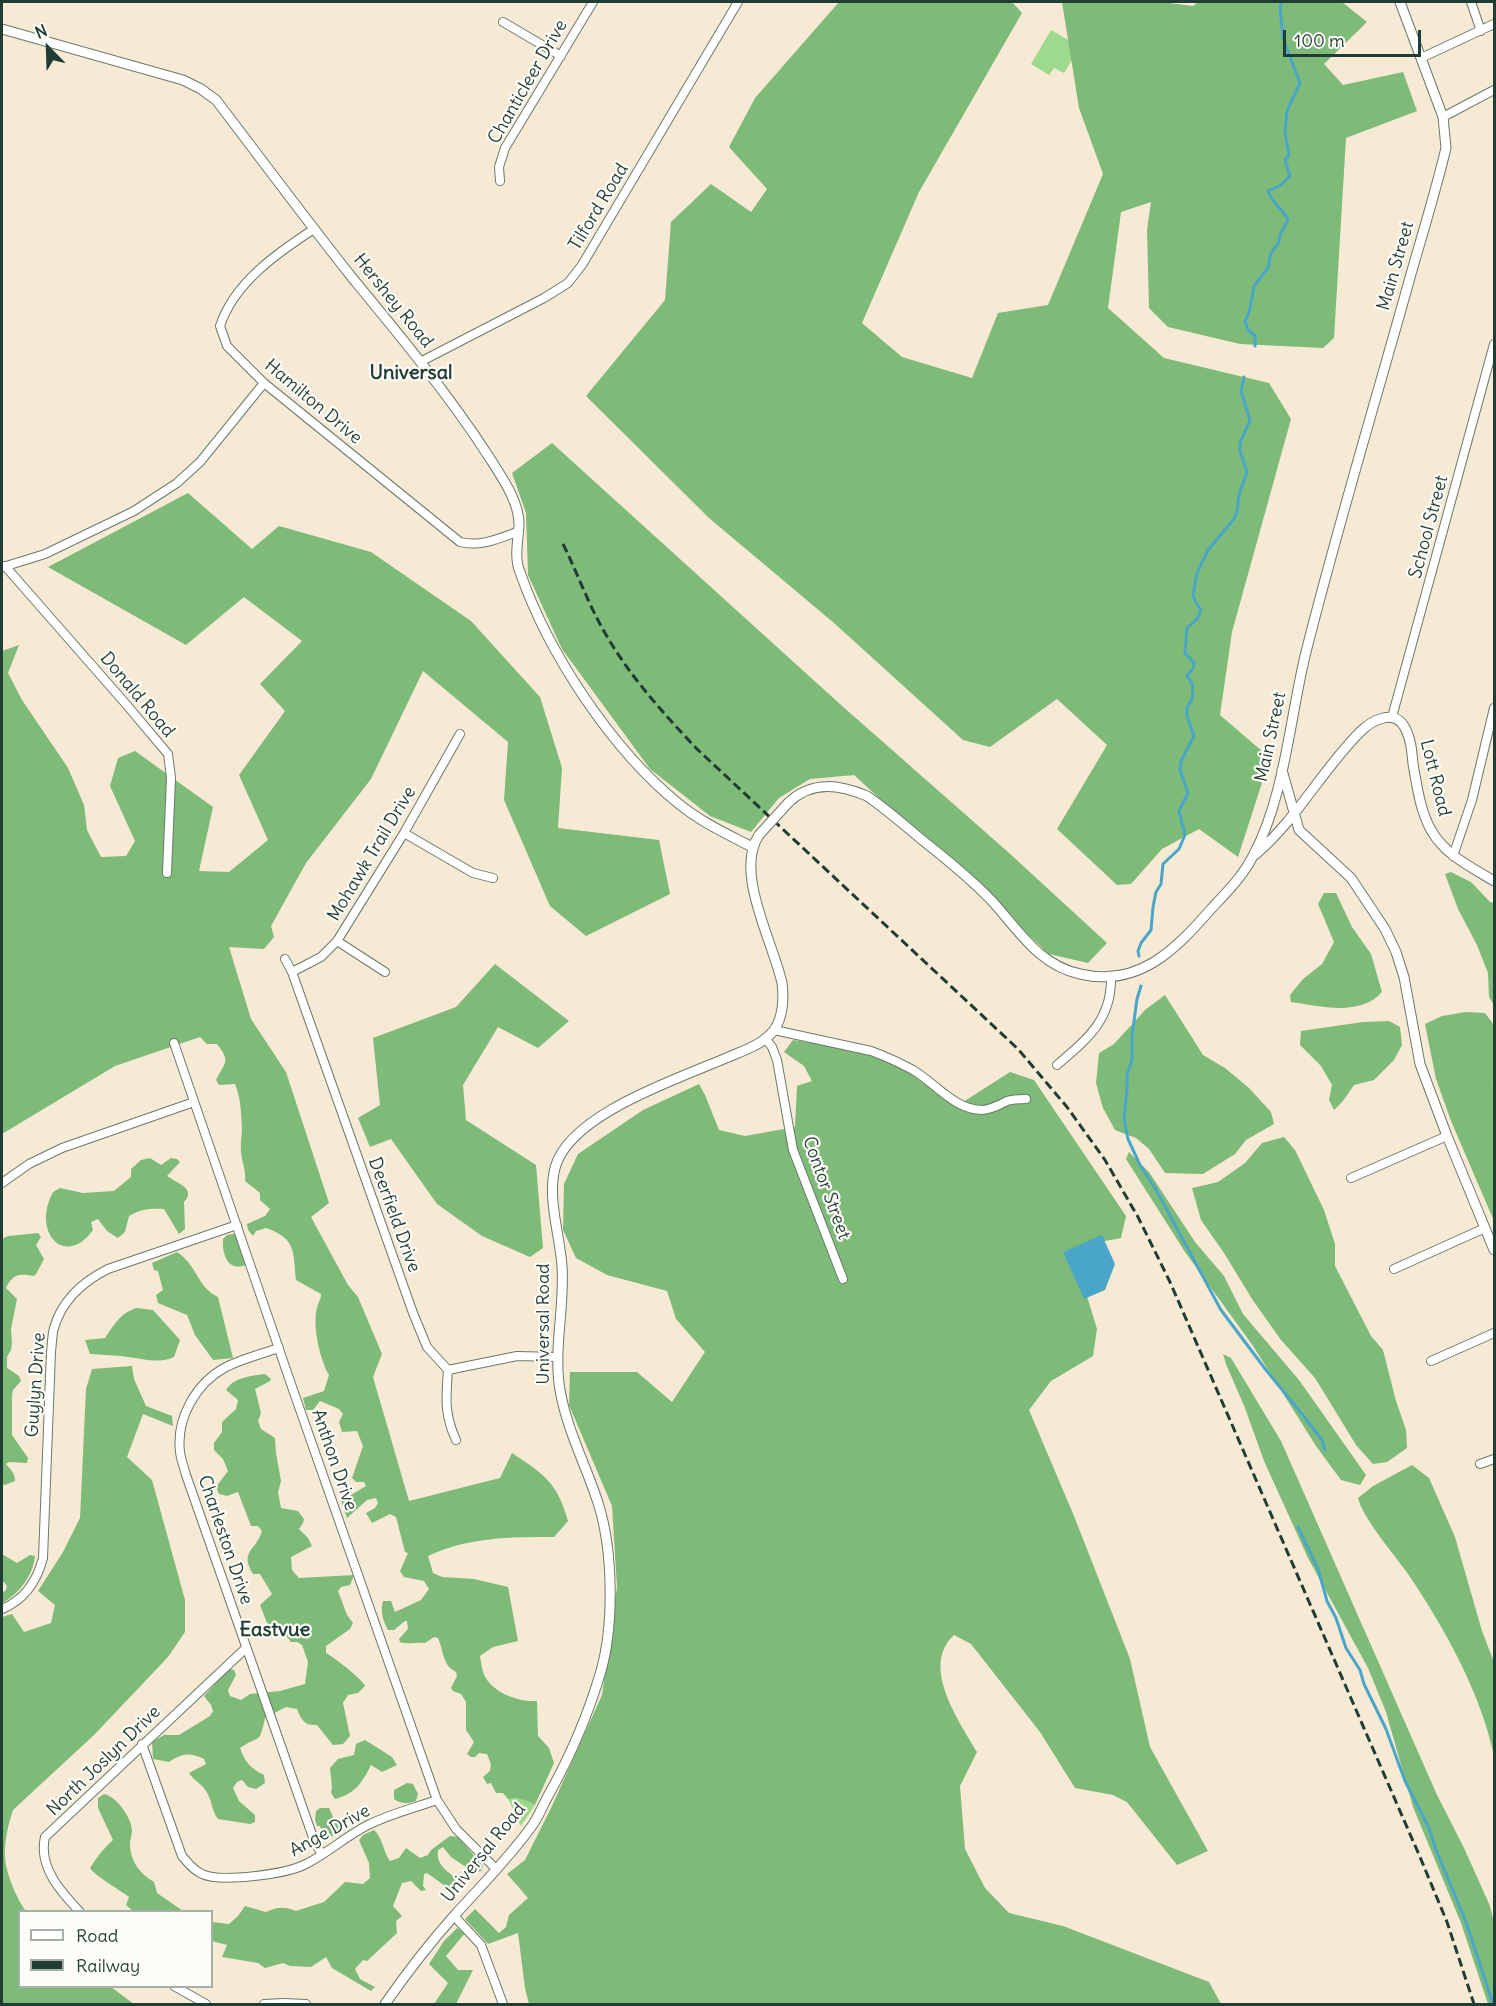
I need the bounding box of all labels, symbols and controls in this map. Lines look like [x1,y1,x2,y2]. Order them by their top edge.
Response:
street label: Chanticleer Drive [484,16,572,148]
north arrow [18,18,78,78]
scale bar [1286,18,1424,56]
text: N [32,20,50,43]
text: 100 m [1294,29,1345,52]
street label: Tilford Road [565,160,633,254]
street label: Main Street [1373,219,1419,313]
street label: Hershey Road [348,250,438,352]
street label: Hamilton Drive [260,355,366,449]
district label: Universal [369,361,453,385]
street label: School Street [1405,473,1453,581]
street label: Donald Road [95,648,179,742]
street label: Main Street [1251,690,1291,784]
street label: Lott Road [1415,737,1455,819]
street label: Mohawk Trail Drive [323,783,421,925]
street label: Contor Street [797,1134,855,1242]
street label: Deerfield Drive [363,1155,425,1275]
street label: Universal Road [533,1263,555,1385]
street label: Guylyn Drive [22,1332,50,1438]
street label: Anthon Drive [307,1407,361,1513]
street label: Charleston Drive [193,1473,257,1607]
district label: Eastvue [240,1618,310,1642]
street label: North Joslyn Drive [43,1701,165,1821]
street label: Universal Road [437,1799,531,1907]
street label: Ange Drive [286,1800,374,1862]
legend [18,1910,213,1988]
text: Road [76,1924,118,1947]
text: Railway [76,1954,140,1977]

